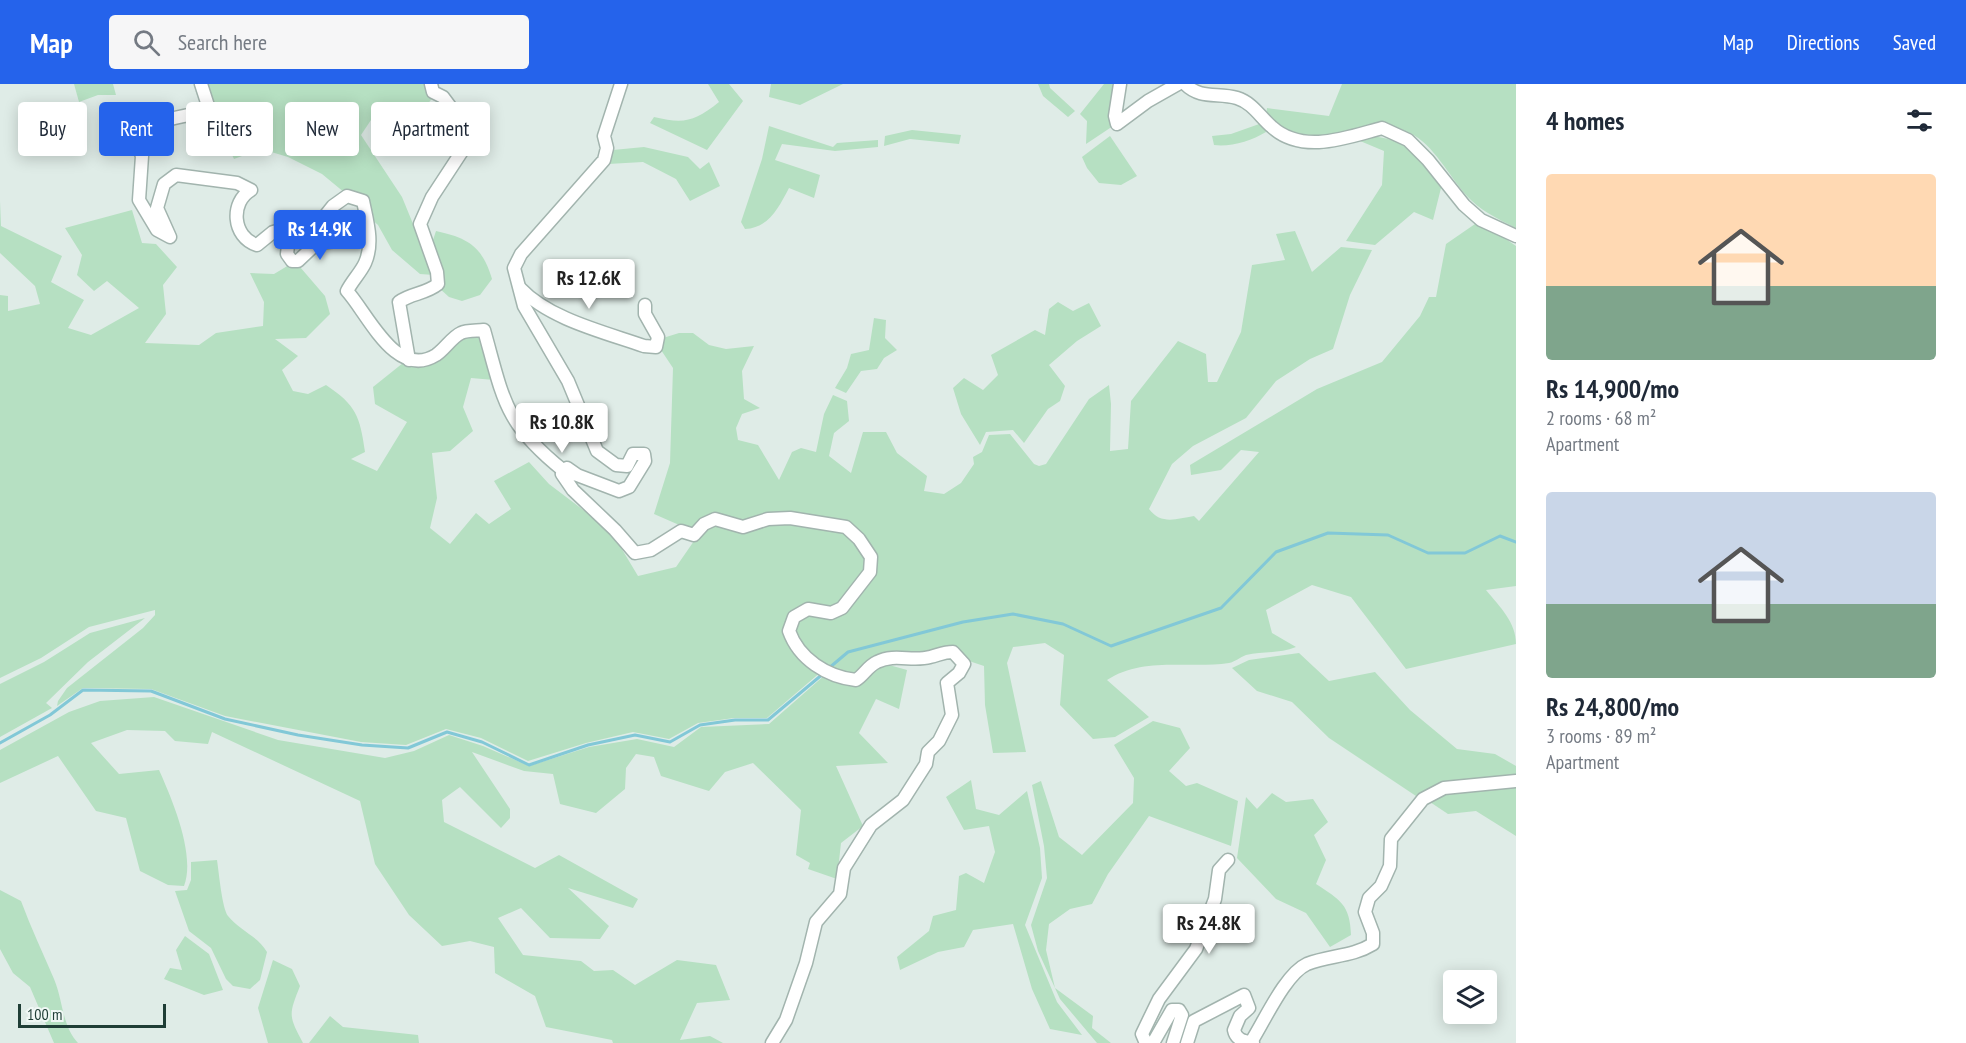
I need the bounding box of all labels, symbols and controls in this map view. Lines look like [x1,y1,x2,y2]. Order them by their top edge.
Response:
search box [109,15,529,69]
text: Map [30,24,73,61]
icon: search [130,26,163,59]
text: Search here [178,28,267,56]
text: Map [1723,29,1754,56]
text: Directions [1787,29,1860,56]
text: Saved [1893,29,1936,56]
chip: Buy [18,102,87,156]
chip: Rent [99,102,174,156]
chip: Filters [186,102,273,156]
chip: New [285,102,359,156]
chip: Apartment [371,102,490,156]
text: 4 homes [1546,104,1624,137]
icon: filters [1903,104,1936,137]
pin: Rs 14.9K [258,210,382,261]
icon: home [1687,213,1795,321]
text: Rs 14.9K [288,216,352,242]
pin: Rs 12.6K [527,259,651,310]
text: Rs 12.6K [557,265,621,291]
text: Rs 14,900/mo [1546,372,1679,405]
pin: Rs 10.8K [500,403,624,454]
text: 2 rooms · 68 m² [1546,405,1656,431]
text: Rs 10.8K [530,409,594,435]
text: Apartment [1546,431,1619,457]
icon: home [1687,531,1795,639]
text: Rs 24,800/mo [1546,690,1679,723]
text: 3 rooms · 89 m² [1546,723,1656,749]
text: Apartment [1546,749,1619,775]
pin: Rs 24.8K [1147,904,1271,955]
text: Rs 24.8K [1177,910,1241,936]
map controls [1443,970,1497,1024]
button: layers [1443,970,1497,1024]
scale bar [18,1001,166,1028]
text: 100 m [27,1004,62,1024]

